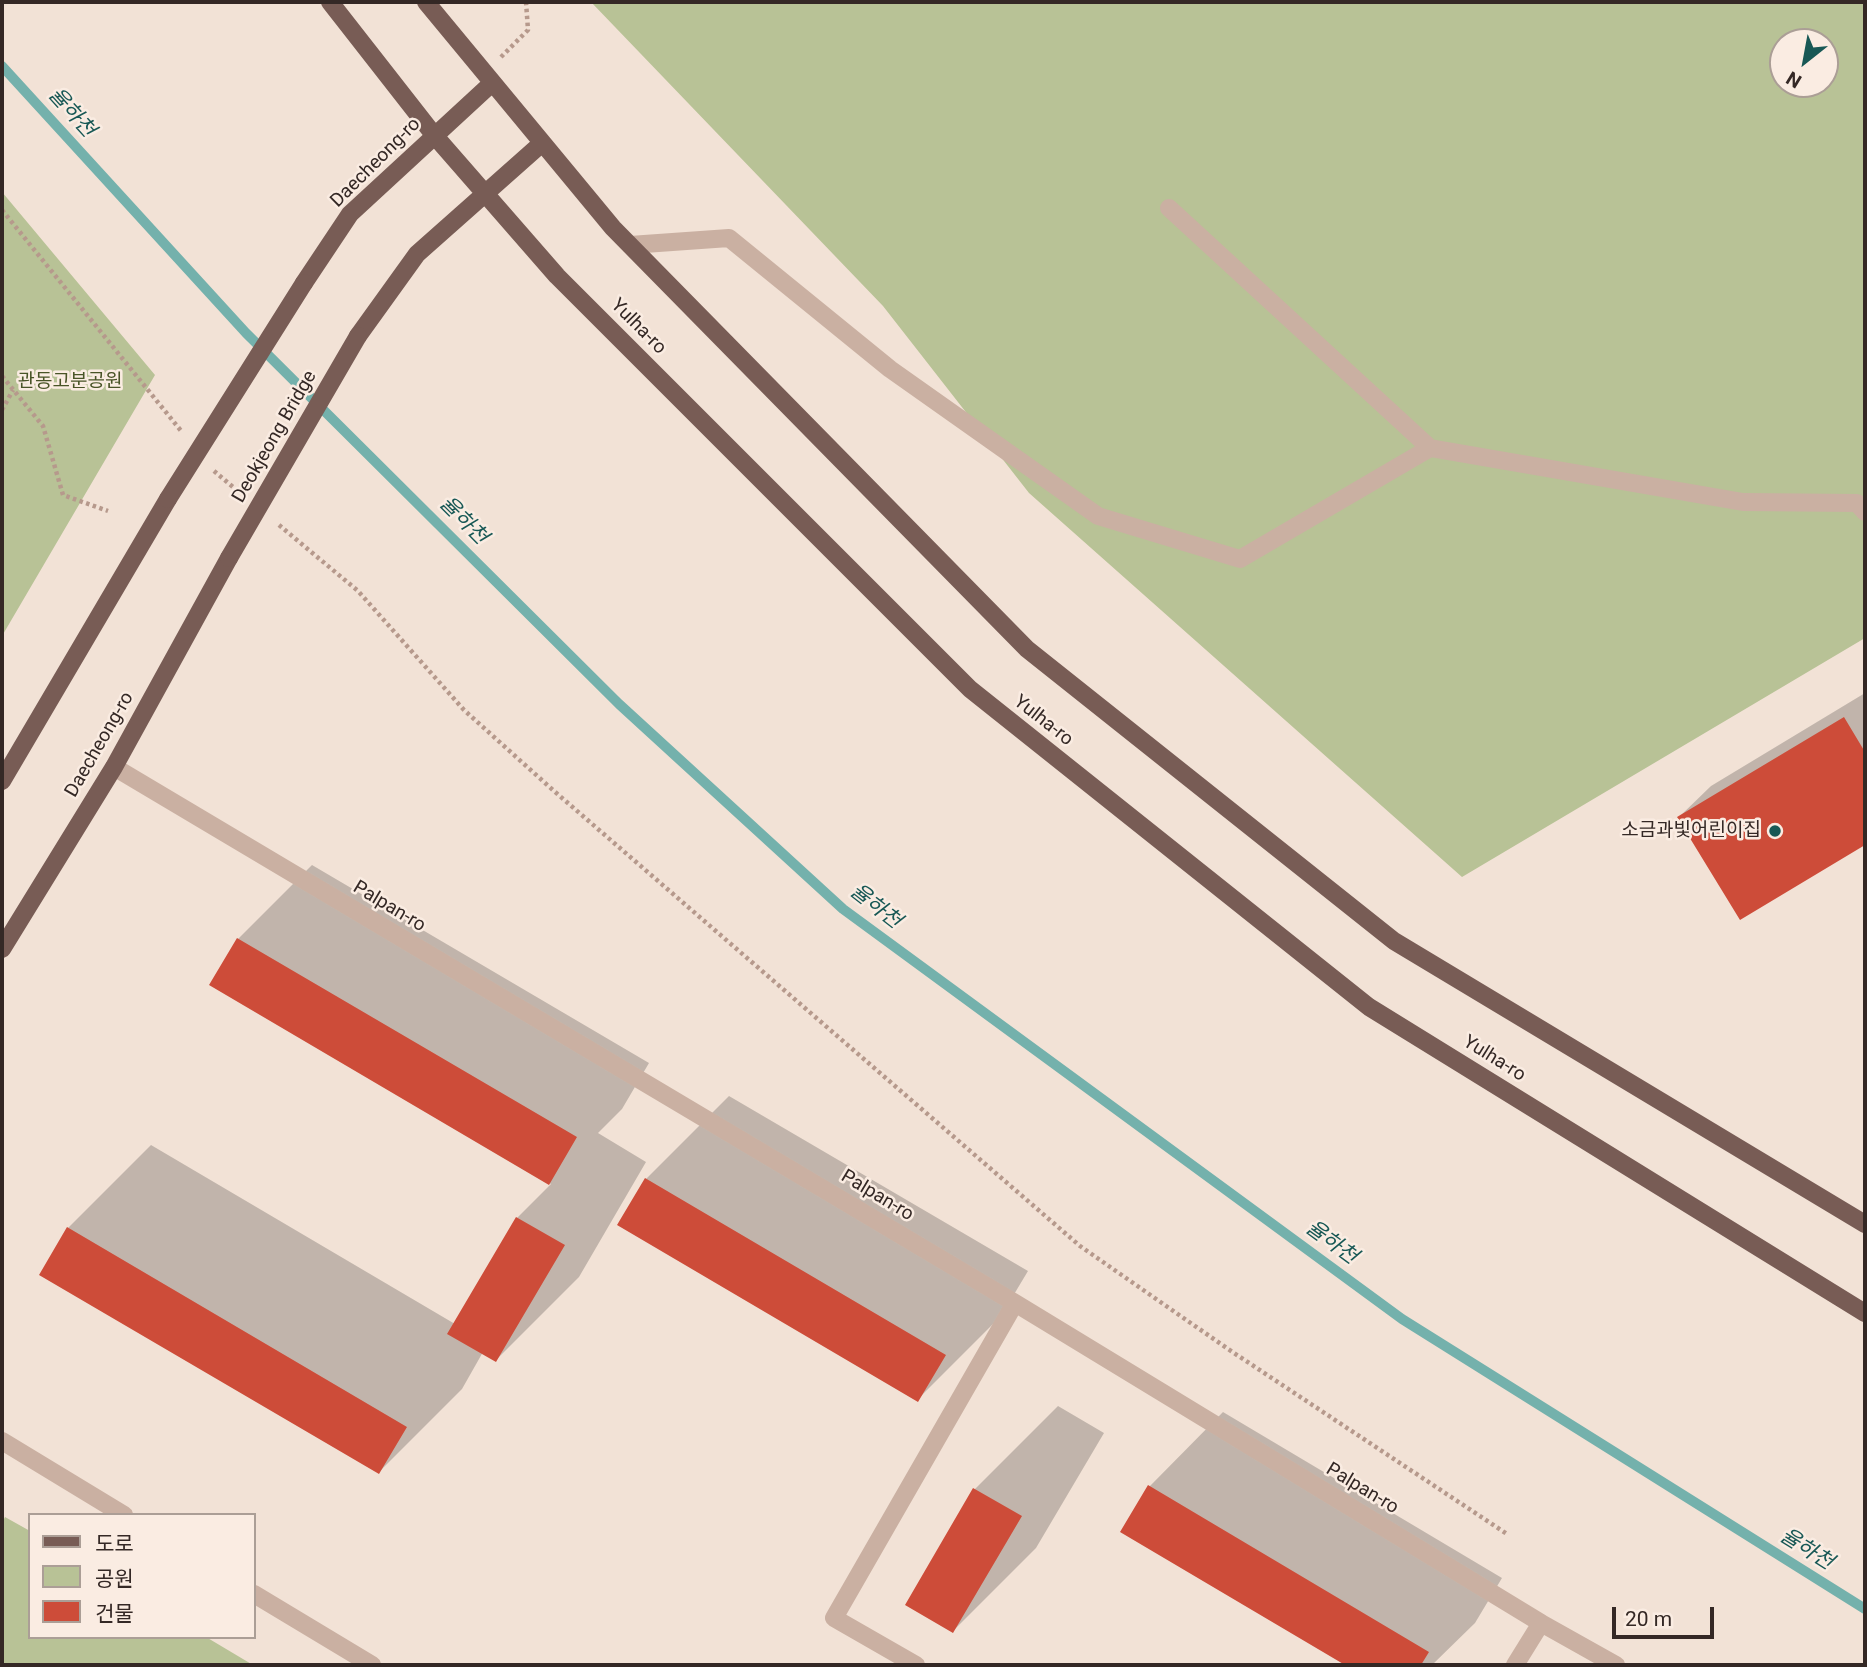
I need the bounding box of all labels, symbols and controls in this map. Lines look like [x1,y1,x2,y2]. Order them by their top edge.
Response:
north arrow [1769,28,1839,98]
text: N [1782,66,1806,93]
water label: 율하천 [42,83,100,143]
street label: Daecheong-ro [326,113,426,213]
street label: Yulha-ro [605,294,671,360]
street label: Deokjeong Bridge [228,367,322,507]
park label: 관동고분공원 [18,371,122,393]
water label: 율하천 [434,492,492,550]
street label: Daecheong-ro [61,688,139,802]
street label: Yulha-ro [1009,691,1077,751]
place label: 소금과빛어린이집 [1621,820,1761,842]
marker: 소금과빛어린이집 [1767,823,1783,839]
street label: Palpan-ro [349,876,429,938]
water label: 율하천 [844,879,906,935]
street label: Yulha-ro [1459,1031,1529,1087]
street label: Palpan-ro [837,1165,917,1227]
water label: 율하천 [1300,1216,1362,1270]
street label: Palpan-ro [1322,1458,1402,1520]
legend [28,1513,256,1639]
water label: 율하천 [1775,1524,1837,1576]
text: 도로 [95,1532,134,1556]
text: 공원 [95,1567,134,1591]
scale bar [1615,1594,1716,1638]
text: 건물 [95,1602,134,1626]
text: 20 m [1625,1607,1672,1631]

